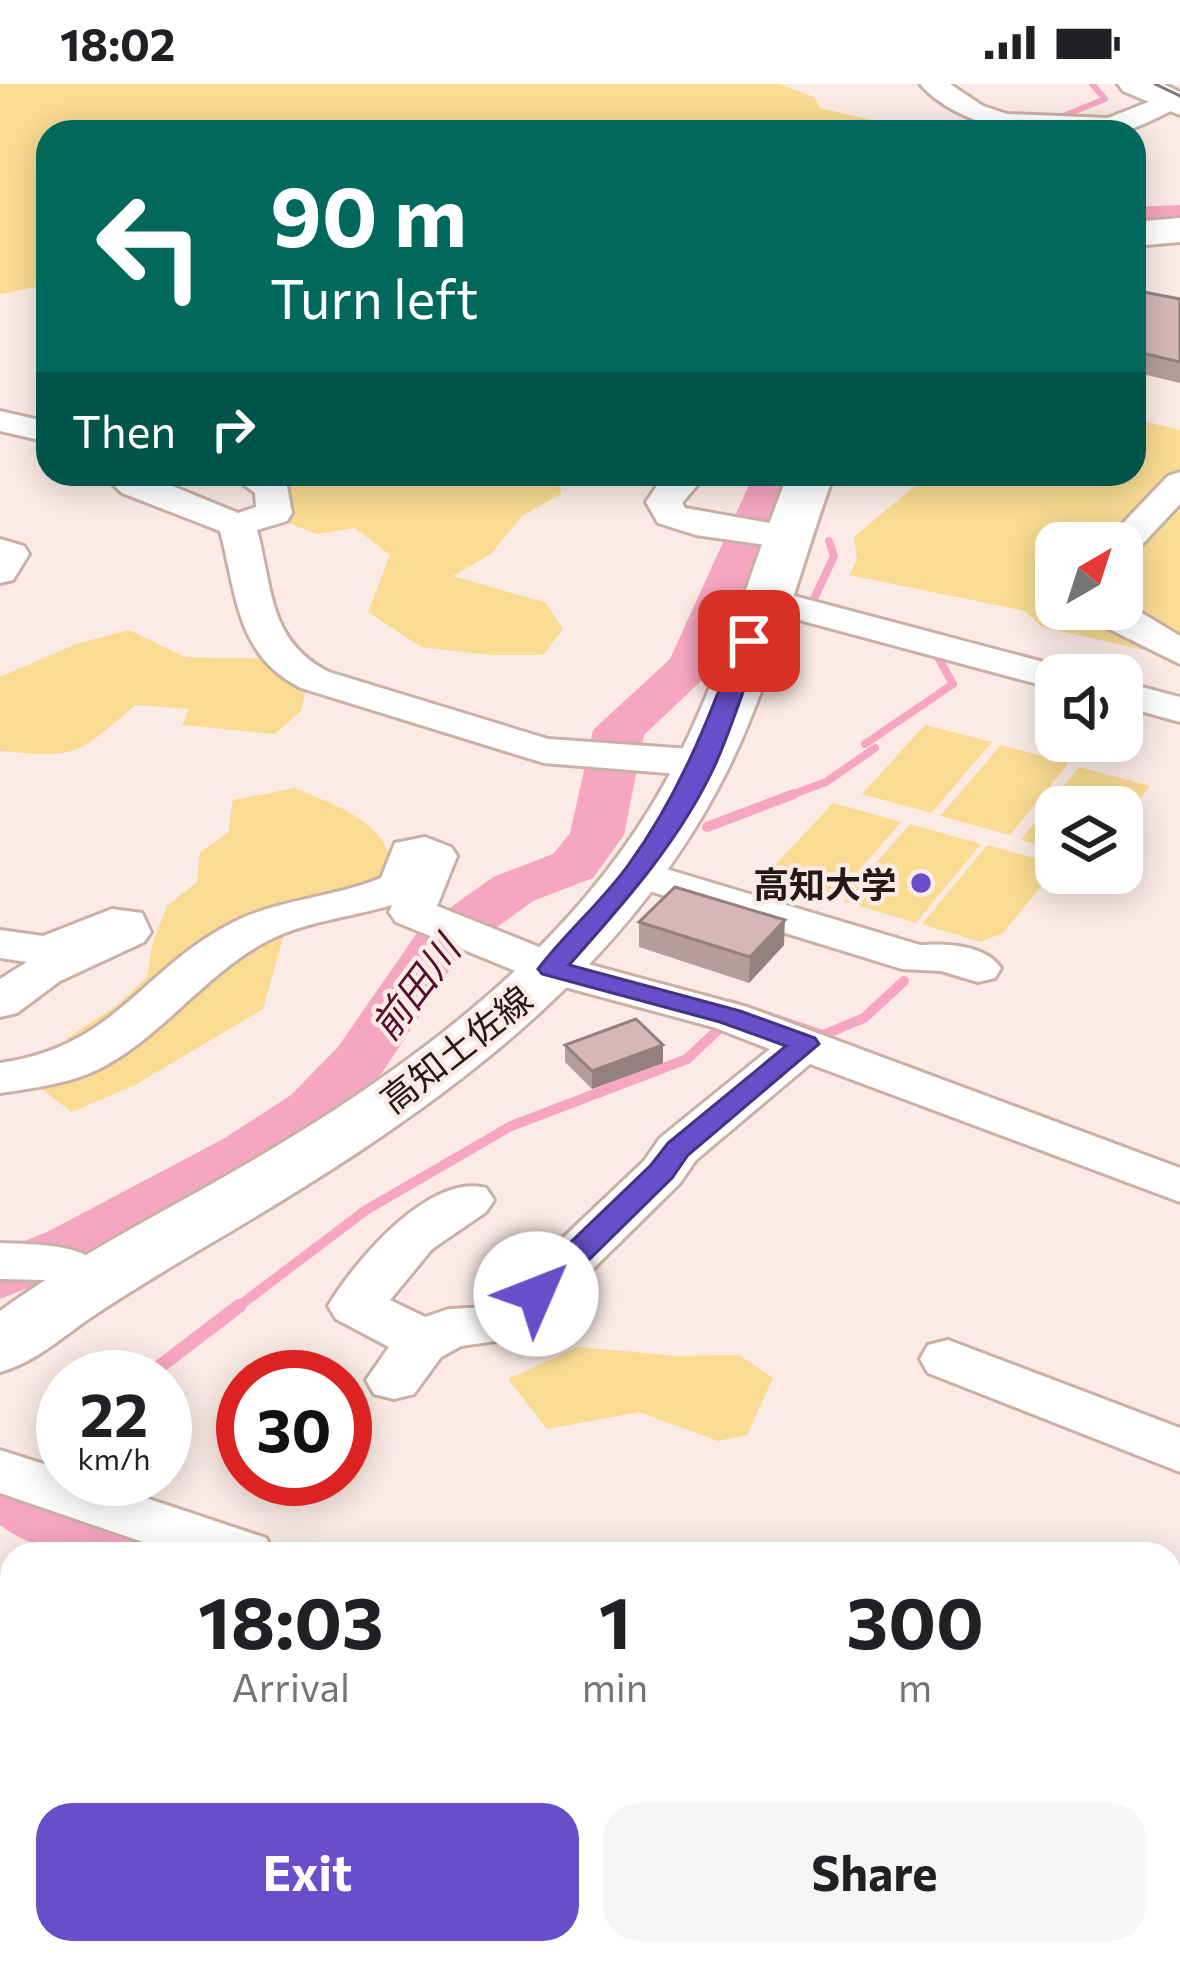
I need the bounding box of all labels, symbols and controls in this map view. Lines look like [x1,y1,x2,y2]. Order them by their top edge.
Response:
text: 18:02 [60,15,175,70]
text: 90 m [270,162,467,264]
icon: left [72,168,228,324]
text: Turn left [270,264,478,330]
icon: right [200,396,266,462]
text: Then [72,402,176,457]
north arrow [1035,522,1143,630]
map controls [1035,522,1143,894]
pin [698,590,800,692]
icon: arrive [716,608,782,674]
button: sound [1035,654,1143,762]
button: layers [1035,786,1143,894]
place label: 高知大学 [753,861,897,905]
marker: 高知大学 [908,870,934,896]
water label: 前田川 [360,923,471,1048]
street label: 高知土佐線 [371,975,539,1121]
position arrow [473,1231,599,1357]
speed limit sign: 30 [216,1350,372,1506]
text: 22 [80,1376,148,1449]
text: km/h [78,1439,150,1476]
text: 18:03 [198,1576,384,1664]
text: 1 [599,1576,631,1664]
text: 300 [846,1576,984,1664]
text: Arrival [232,1662,350,1710]
text: min [582,1662,648,1710]
text: m [898,1662,932,1710]
button: Exit [36,1803,579,1941]
button: Share [603,1803,1146,1941]

